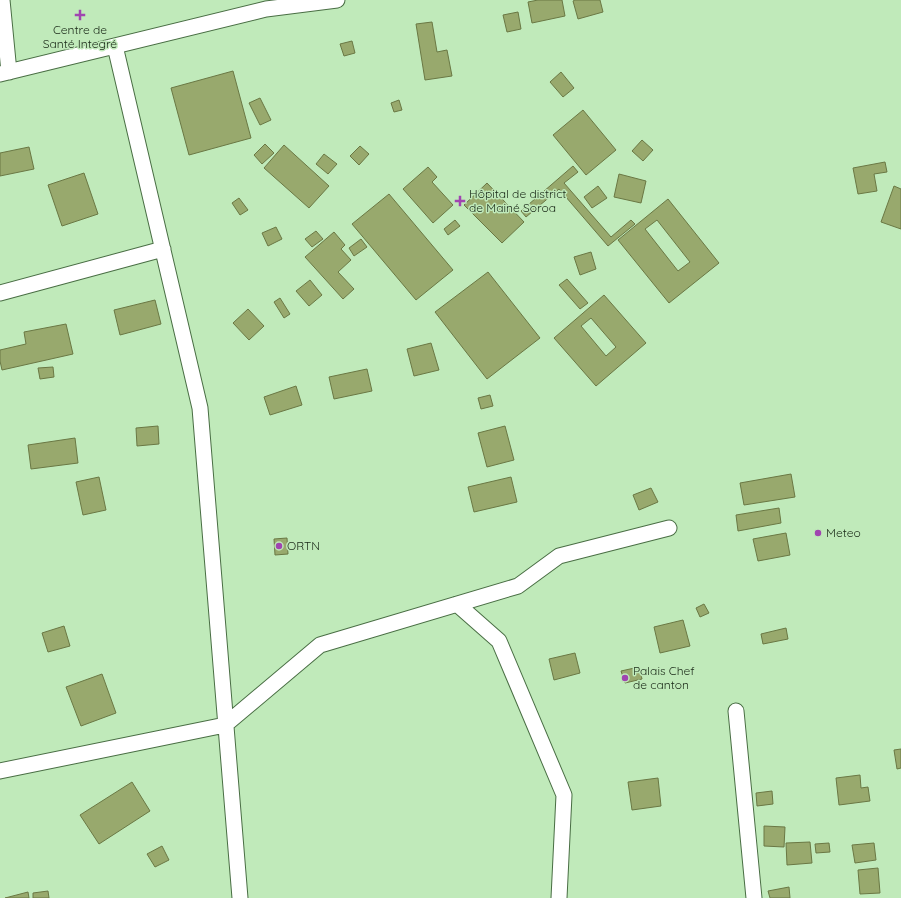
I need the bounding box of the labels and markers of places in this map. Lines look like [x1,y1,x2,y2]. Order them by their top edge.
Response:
marker: Centre de Santé Integré [74,9,86,21]
place label: Centre de Santé Integré [43,22,117,51]
place label: Hôpital de district de Mainé Soroa [469,186,566,215]
marker: Hôpital de district de Mainé Soroa [454,195,466,207]
place label: Meteo [826,525,861,540]
marker: Meteo [813,528,823,538]
place label: ORTN [287,538,320,553]
marker: ORTN [274,541,284,551]
place label: Palais Chef de canton [633,663,695,692]
marker: Palais Chef de canton [620,673,630,683]

